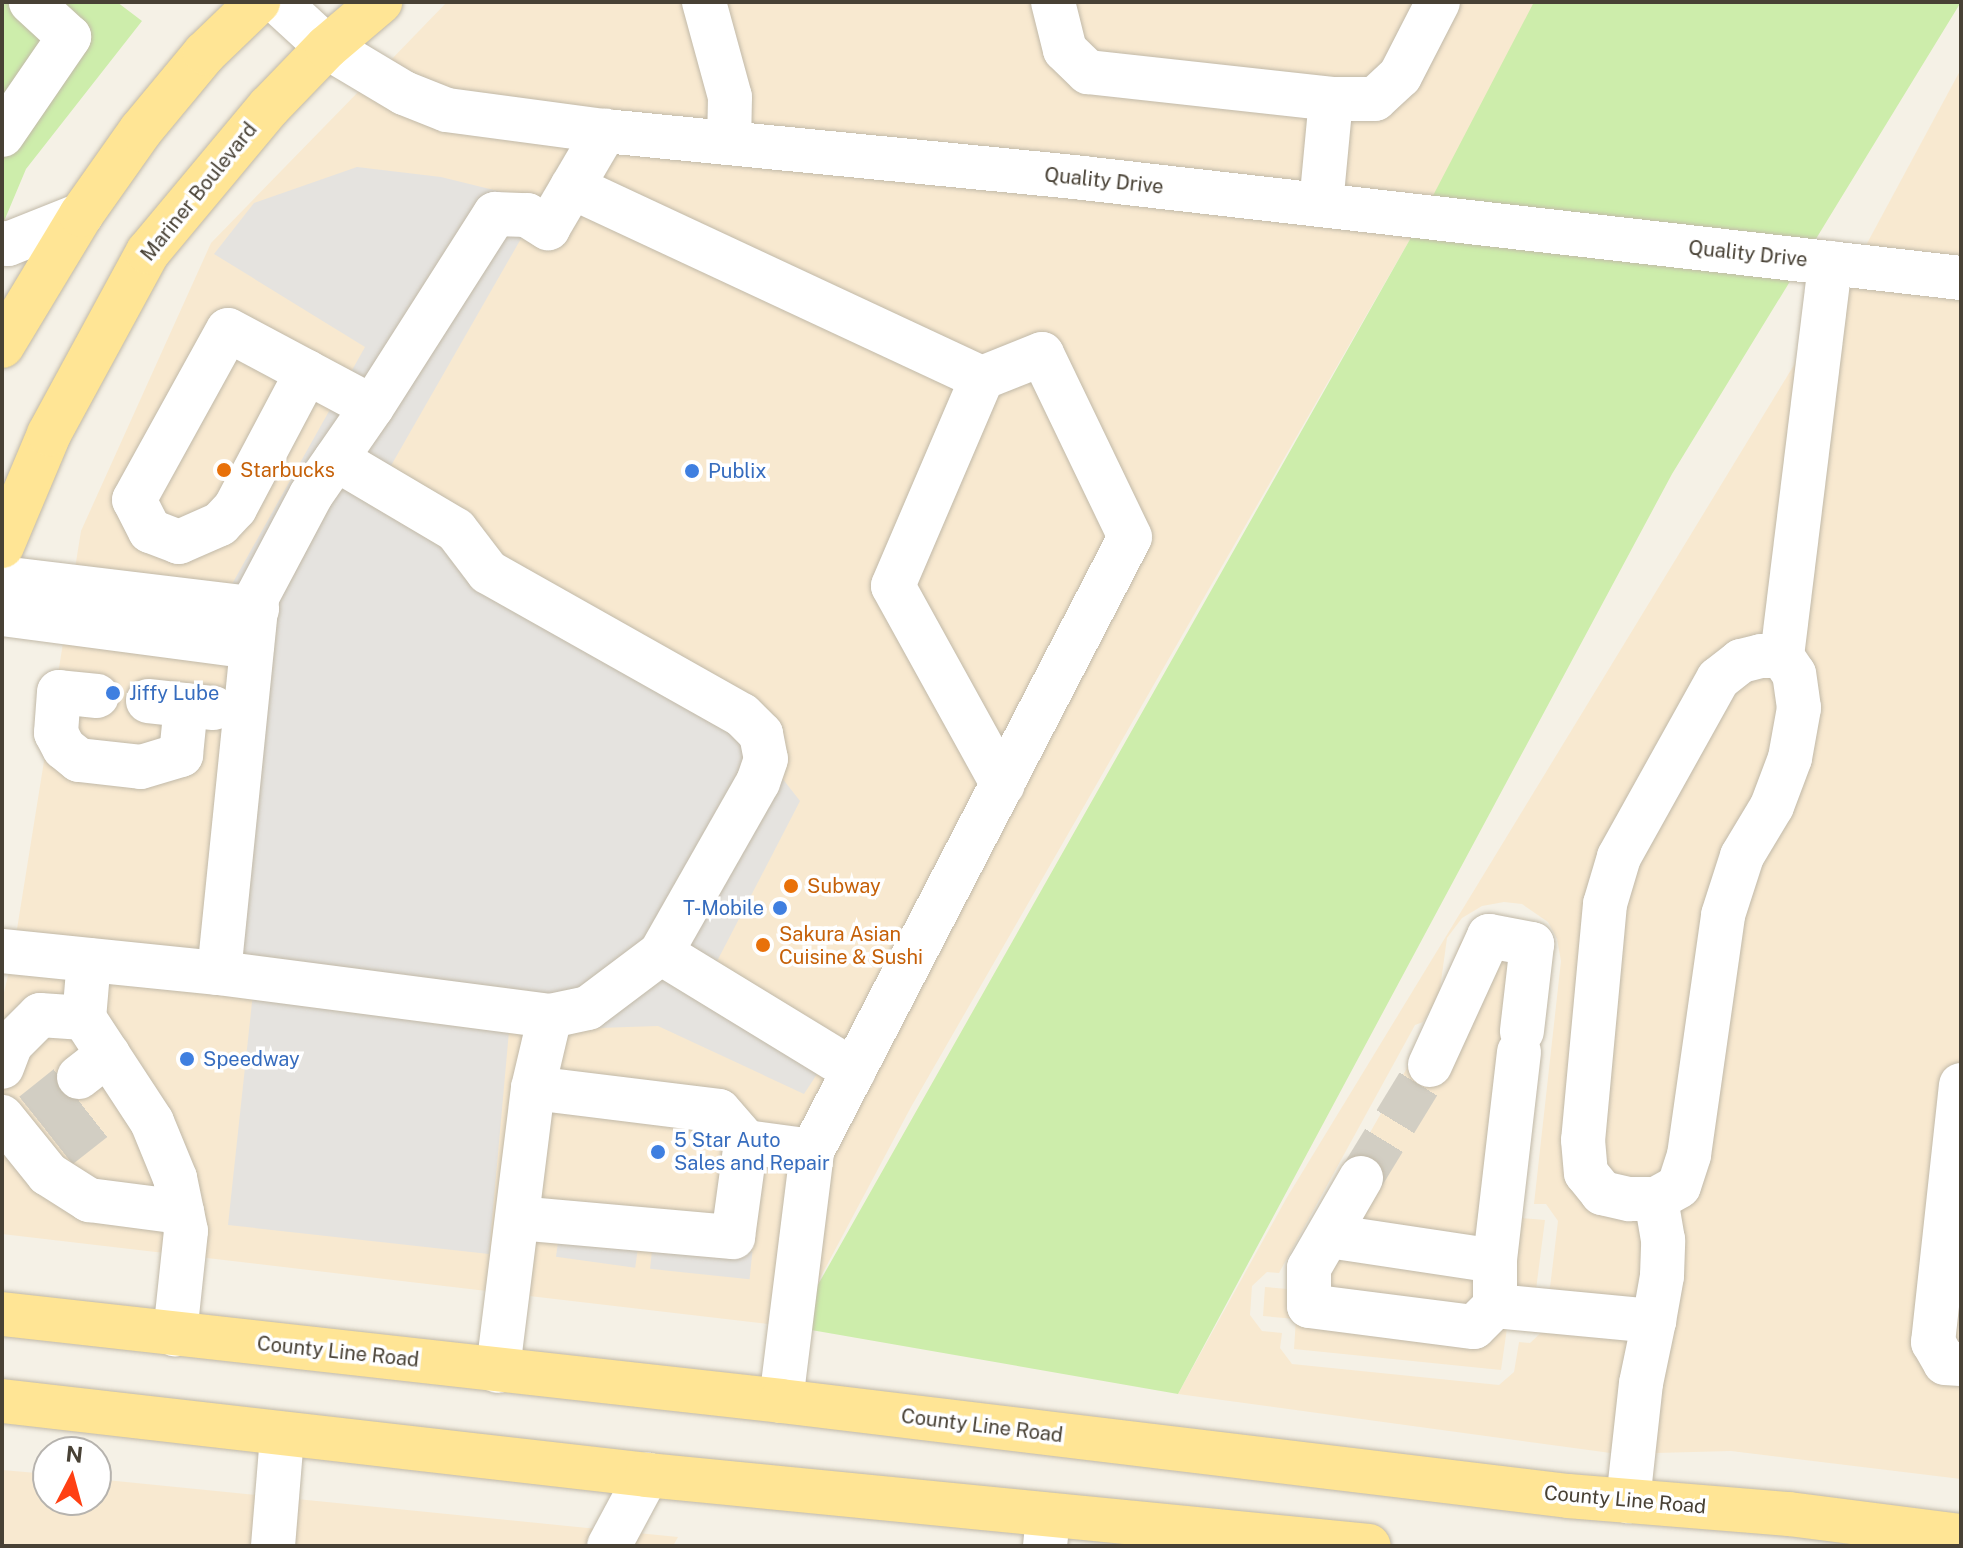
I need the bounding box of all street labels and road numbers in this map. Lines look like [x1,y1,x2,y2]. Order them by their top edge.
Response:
street label: Mariner Boulevard [136,118,262,266]
street label: Quality Drive [1043,163,1165,199]
street label: Quality Drive [1687,236,1809,272]
street label: County Line Road [256,1332,420,1372]
street label: County Line Road [900,1404,1064,1448]
street label: County Line Road [1543,1481,1707,1519]

